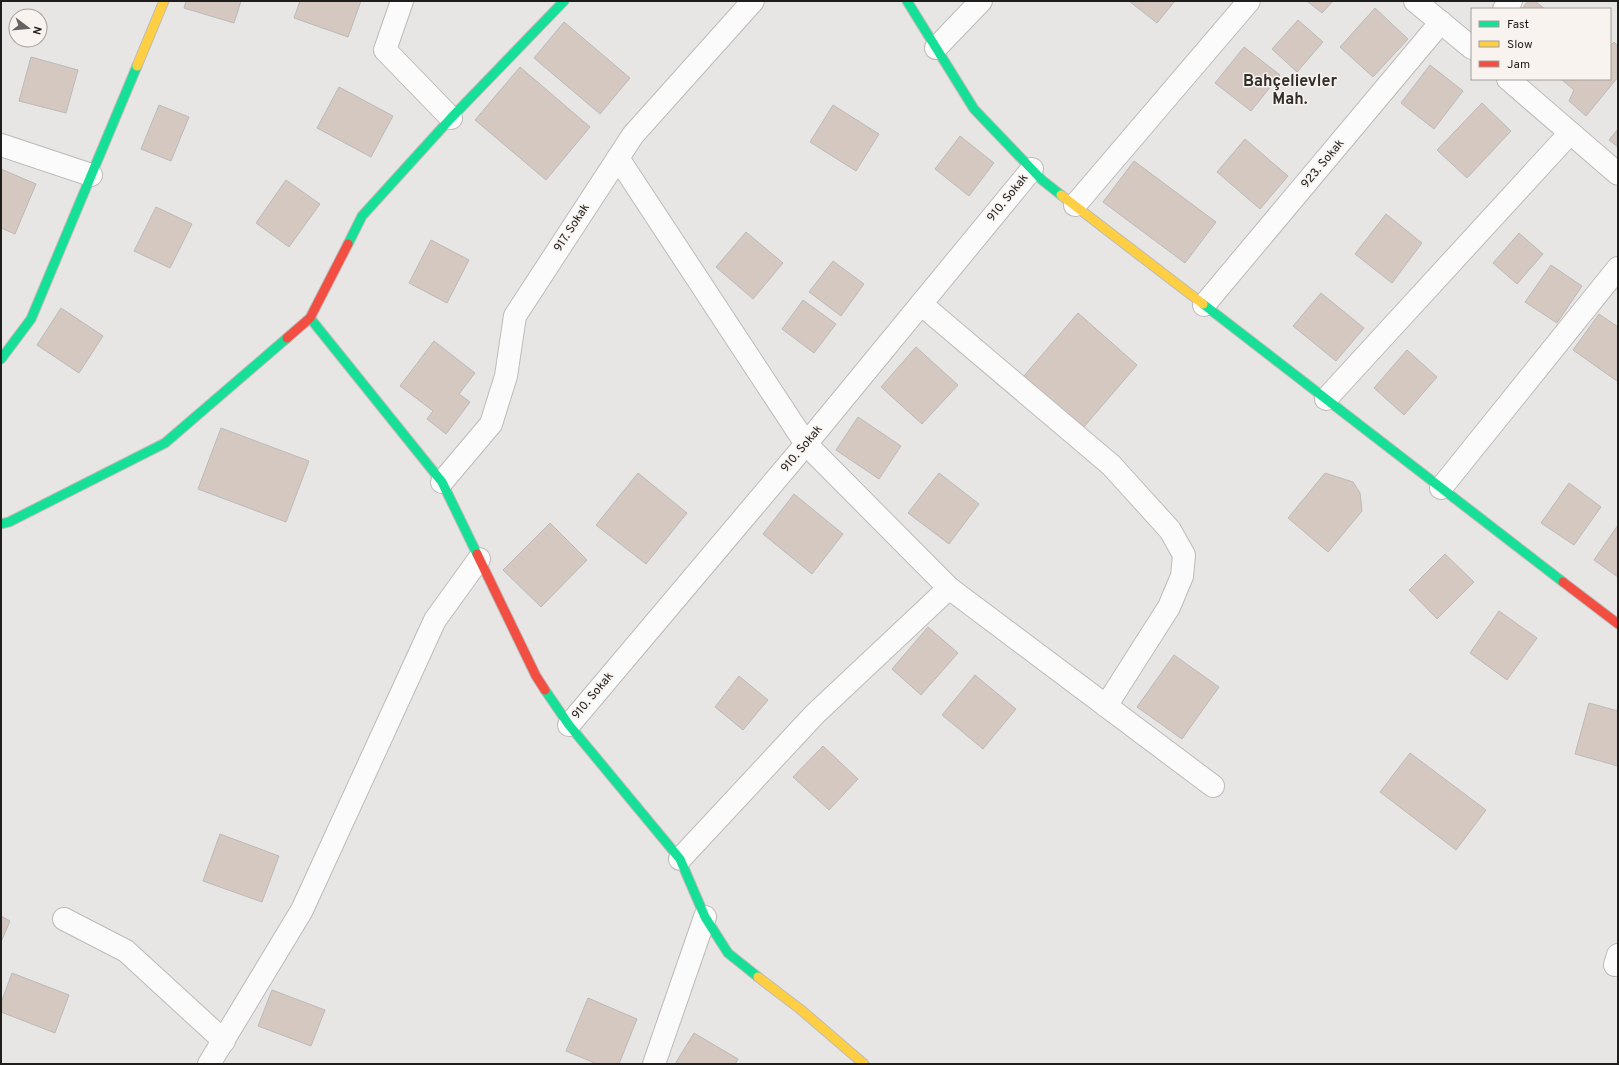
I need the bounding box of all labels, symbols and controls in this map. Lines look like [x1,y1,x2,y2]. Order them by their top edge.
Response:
north arrow [8,8,48,48]
legend [1471,8,1611,80]
text: Fast [1507,17,1529,33]
text: N [29,25,44,36]
text: Slow [1507,37,1533,53]
text: Jam [1507,57,1530,73]
district label: Bahçelievler Mah. [1243,72,1337,110]
street label: 923. Sokak [1298,136,1348,192]
street label: 910. Sokak [984,171,1032,225]
street label: 917. Sokak [550,201,594,255]
street label: 910. Sokak [777,422,827,476]
street label: 910. Sokak [568,669,618,723]

